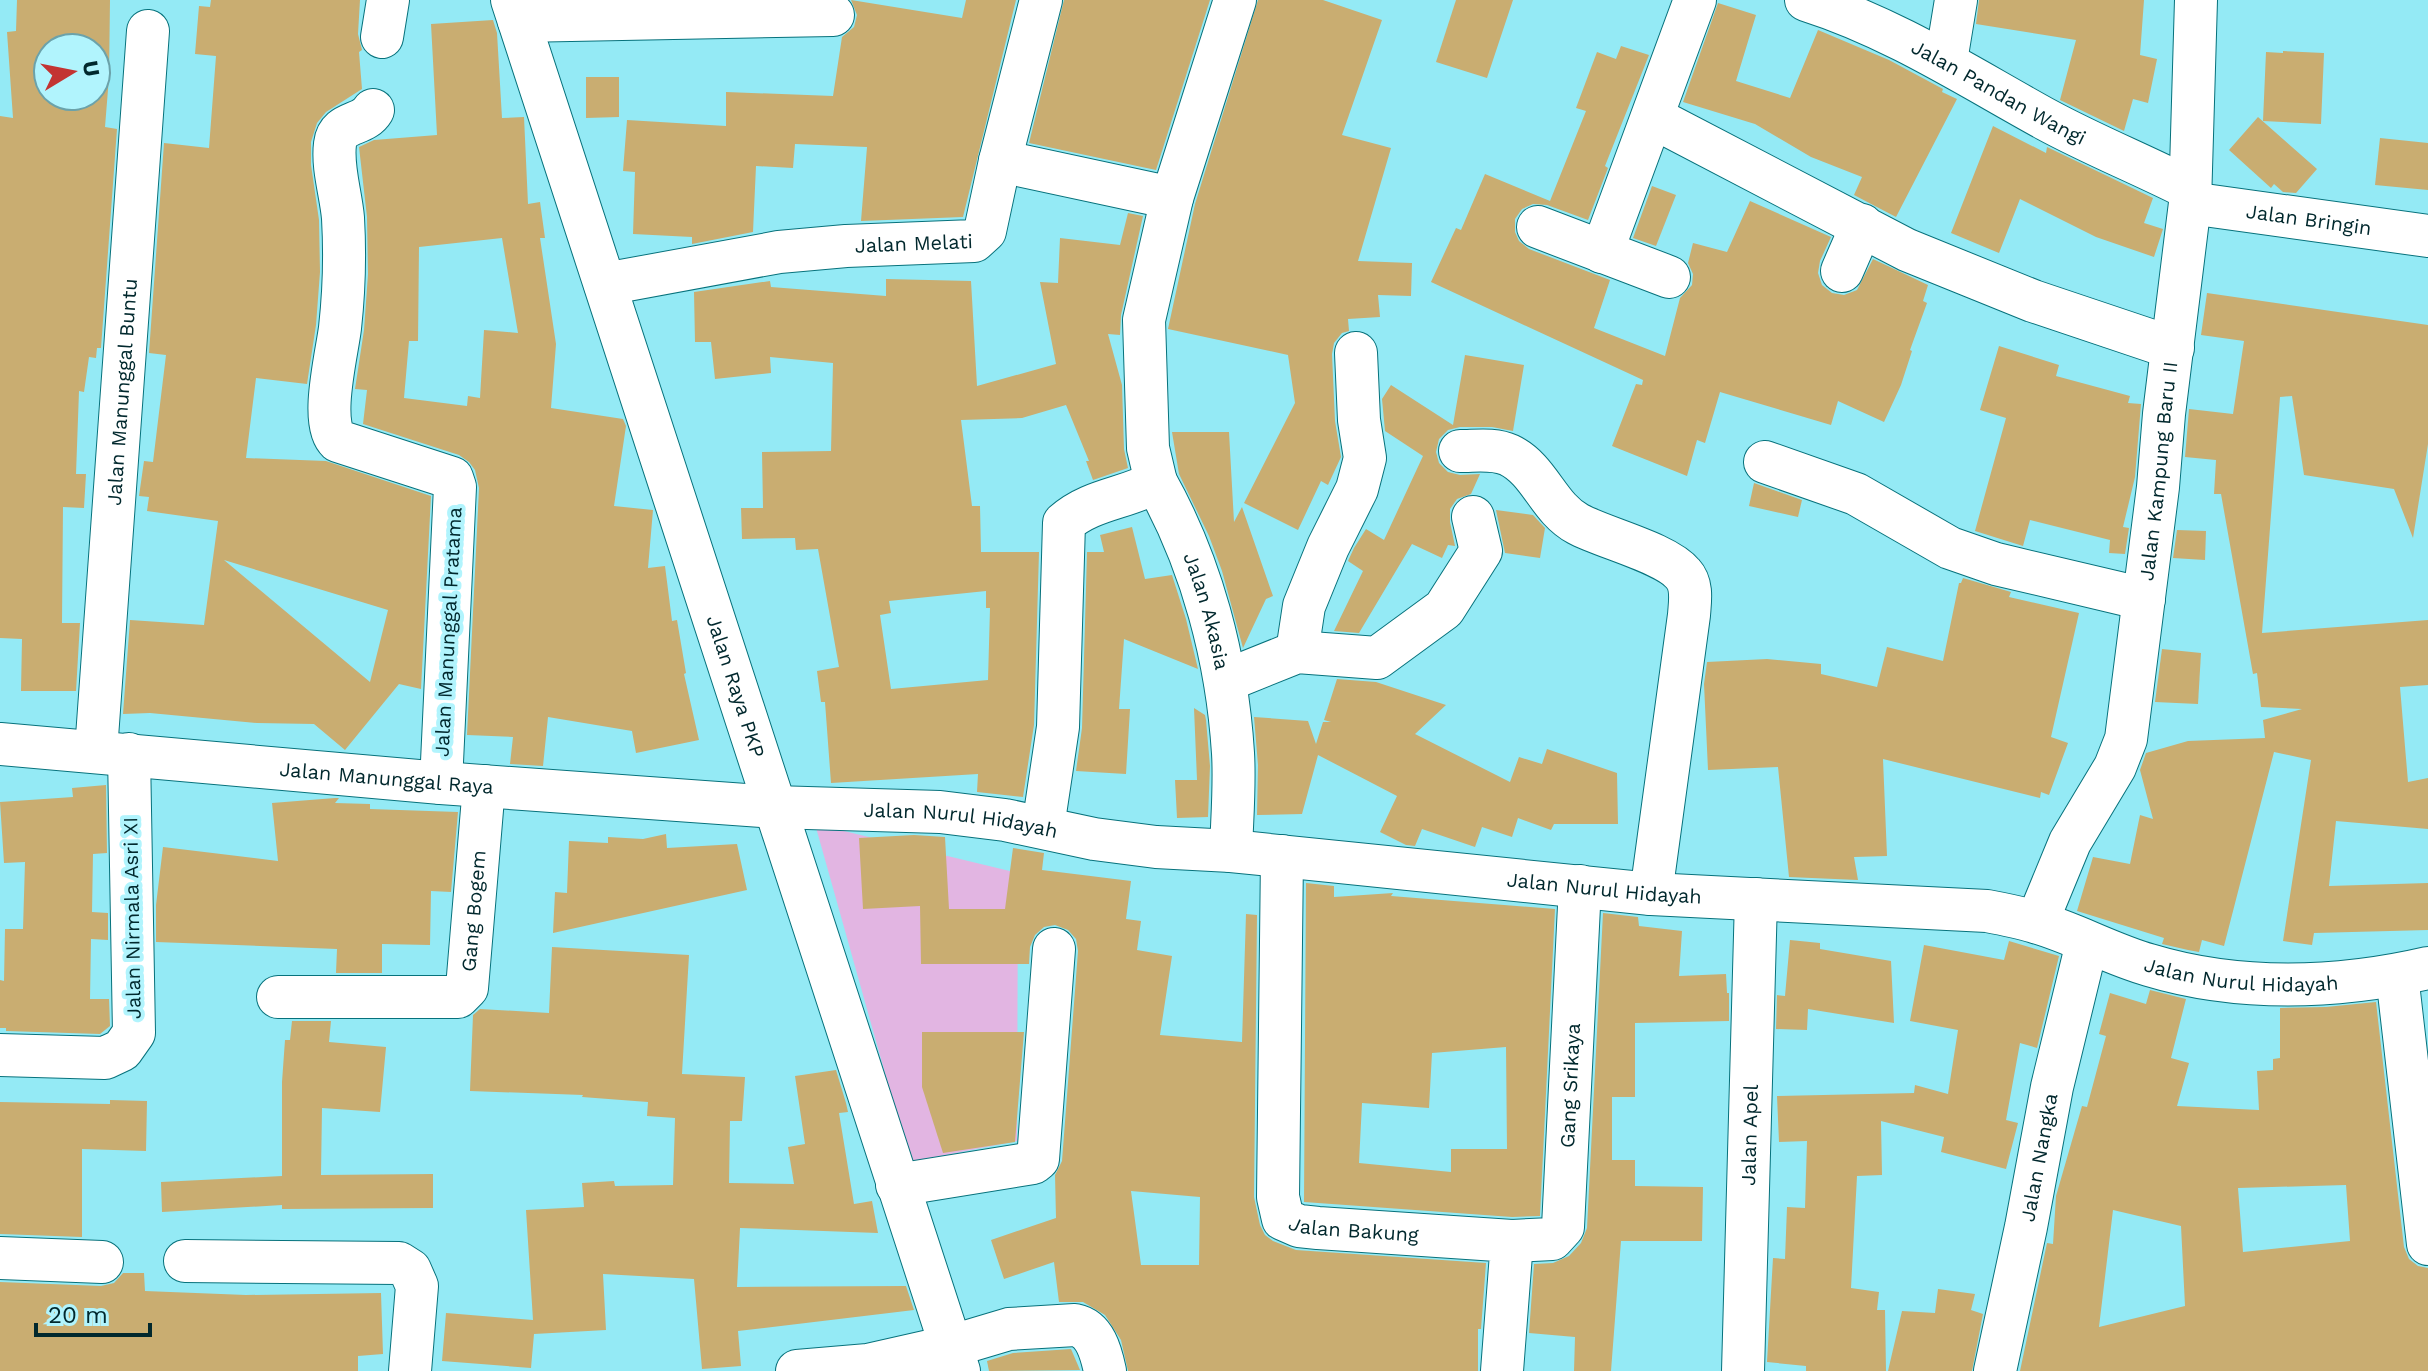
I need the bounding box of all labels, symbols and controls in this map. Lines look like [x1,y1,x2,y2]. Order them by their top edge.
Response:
north arrow [32,32,112,112]
street label: Jalan Pandan Wangi [1907,35,2090,150]
text: U [78,59,105,78]
street label: Jalan Bringin [2245,199,2373,240]
street label: Jalan Melati [854,229,973,258]
street label: Jalan Manunggal Buntu [102,278,142,506]
street label: Jalan Kampung Baru II [2134,360,2182,582]
street label: Jalan Manunggal Pratama [429,506,467,758]
street label: Jalan Akasia [1178,549,1234,672]
street label: Jalan Raya PKP [701,612,770,761]
street label: Jalan Manunggal Raya [279,757,494,799]
street label: Jalan Nurul Hidayah [863,798,1060,843]
street label: Jalan Nirmala Asri XI [118,817,146,1019]
street label: Gang Bogem [456,849,491,973]
street label: Jalan Nurul Hidayah [1506,867,1702,909]
street label: Jalan Nurul Hidayah [2141,952,2339,997]
street label: Gang Srikaya [1555,1022,1585,1149]
street label: Jalan Apel [1736,1084,1763,1186]
street label: Jalan Nangka [2015,1091,2063,1224]
street label: Jalan Bakung [1285,1211,1420,1247]
scale bar [36,1287,150,1337]
text: 20 m [48,1301,108,1329]

